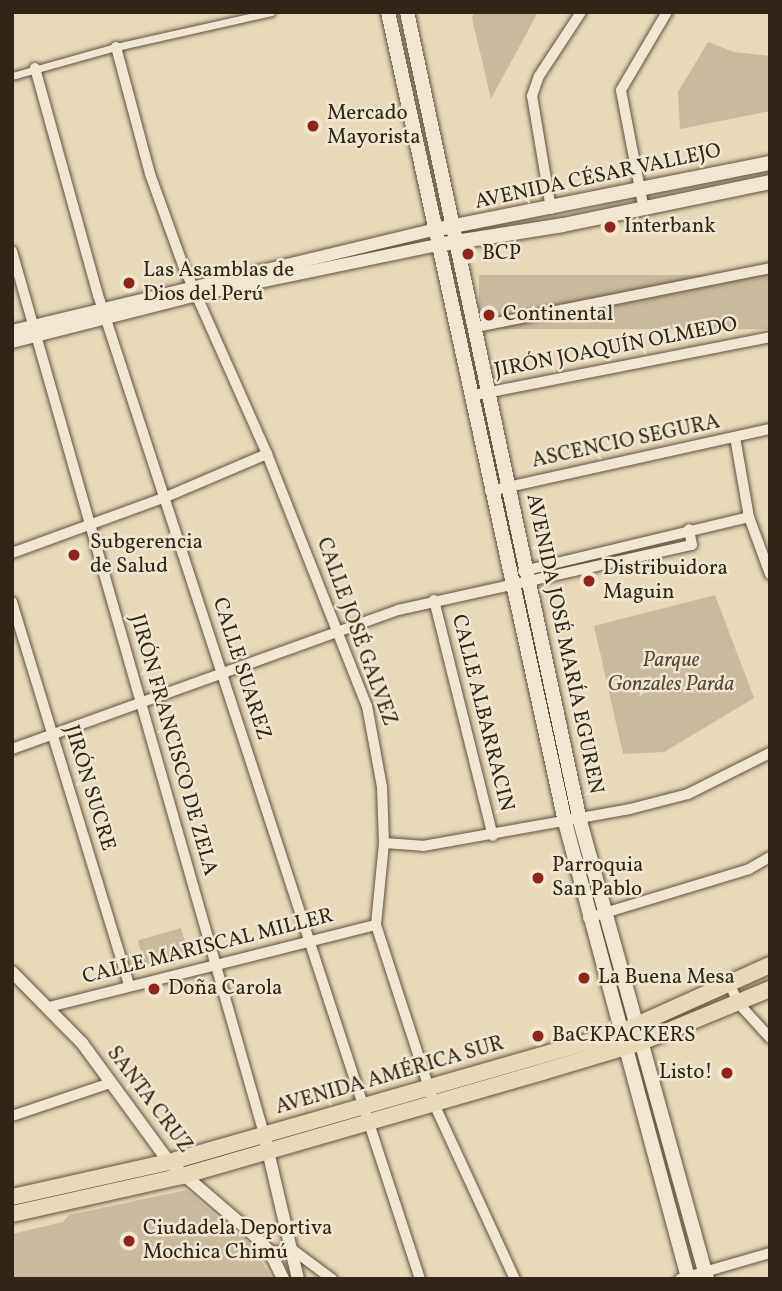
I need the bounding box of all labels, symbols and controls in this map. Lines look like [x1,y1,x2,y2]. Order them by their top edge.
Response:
place label: Mercado Mayorista [327,101,421,151]
marker: Mercado Mayorista [305,118,321,134]
street label: AVENIDA CÉSAR VALLEJO [472,139,724,215]
place label: Interbank [624,214,716,240]
marker: Interbank [602,219,618,235]
place label: BCP [482,241,521,267]
marker: BCP [460,246,476,262]
place label: Las Asamblas de Dios del Perú [143,258,294,308]
marker: Las Asamblas de Dios del Perú [121,275,137,291]
place label: Continental [503,302,613,328]
marker: Continental [481,307,497,323]
street label: JIRÓN JOAQUÍN OLMEDO [492,312,740,384]
street label: ASCENCIO SEGURA [530,410,722,474]
street label: AVENIDA JOSÉ MARÍA EGUREN [520,492,608,796]
place label: Subgerencia de Salud [90,530,203,580]
street label: CALLE JOSÉ GALVEZ [310,534,402,730]
marker: Subgerencia de Salud [64,545,84,565]
place label: Distribuidora Maguin [603,556,728,606]
marker: Distribuidora Maguin [581,573,597,589]
street label: CALLE SUAREZ [206,595,276,743]
street label: JIRÓN FRANCISCO DE ZELA [124,612,222,878]
street label: CALLE ALBARRACIN [445,612,519,814]
park label: Parque Gonzales Parda [608,648,734,698]
street label: JIRÓN SUCRE [58,722,120,854]
place label: Parroquia San Pablo [552,853,644,903]
marker: Parroquia San Pablo [530,870,546,886]
street label: CALLE MARISCAL MILLER [80,904,336,990]
place label: La Buena Mesa [598,965,735,991]
marker: La Buena Mesa [576,970,592,986]
place label: Doña Carola [168,976,282,1002]
marker: Doña Carola [146,981,162,997]
place label: BaCKPACKERS [552,1023,696,1049]
marker: BaCKPACKERS [530,1028,546,1044]
street label: AVENIDA AMÉRICA SUR [273,1031,507,1121]
street label: SANTA CRUZ [101,1042,197,1158]
place label: Listo! [659,1060,713,1086]
marker: Listo! [719,1065,735,1081]
place label: Ciudadela Deportiva Mochica Chimú [143,1216,332,1266]
marker: Ciudadela Deportiva Mochica Chimú [121,1233,137,1249]

